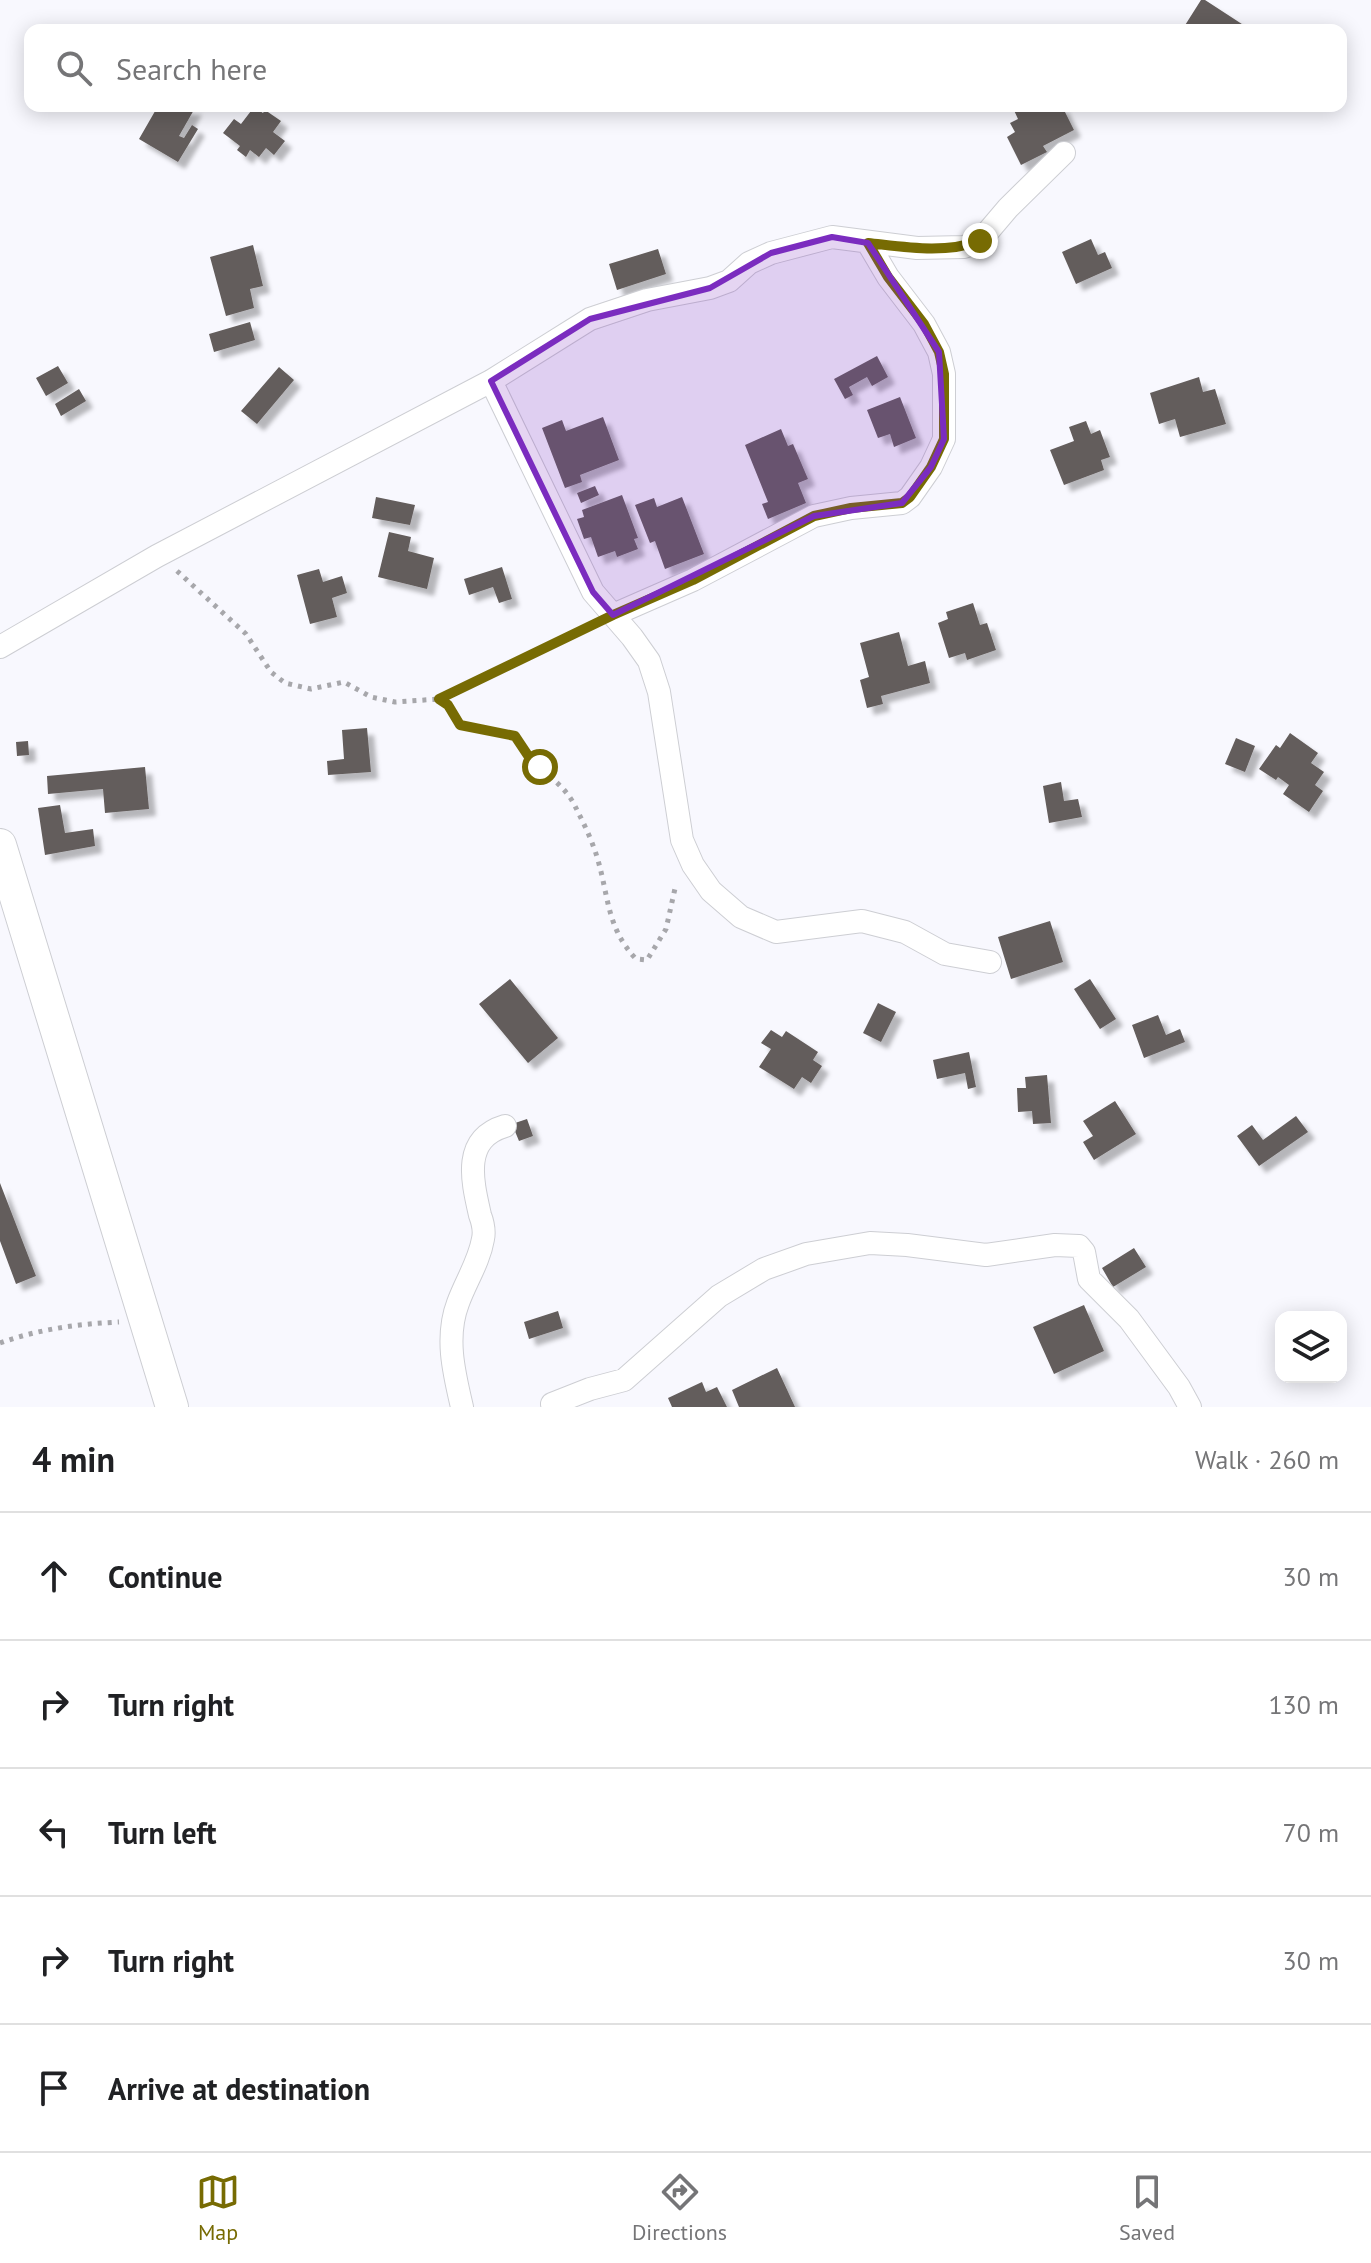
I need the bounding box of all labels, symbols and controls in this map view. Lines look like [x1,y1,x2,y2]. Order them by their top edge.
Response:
search box [24,24,1347,112]
icon: search [52,46,96,90]
text: Search here [116,49,267,88]
route end [962,223,998,259]
route start [522,749,558,785]
map controls [1275,1311,1347,1383]
button: layers [1275,1311,1347,1383]
text: 4 min [32,1437,115,1481]
text: Walk · 260 m [1195,1443,1339,1476]
icon: ahead [32,1554,76,1598]
text: Continue [108,1557,222,1596]
text: 30 m [1283,1560,1339,1593]
icon: right [32,1682,76,1726]
text: Turn right [108,1685,234,1724]
text: 130 m [1268,1688,1339,1721]
icon: left [32,1810,76,1854]
text: Turn left [108,1813,216,1852]
text: 70 m [1283,1816,1339,1849]
icon: right [32,1938,76,1982]
text: Turn right [108,1941,234,1980]
text: 30 m [1283,1944,1339,1977]
icon: arrive [32,2066,76,2110]
text: Arrive at destination [108,2069,370,2108]
tab: Map [196,2170,240,2246]
tab: Directions [632,2170,727,2246]
tab: Saved [1119,2170,1175,2246]

